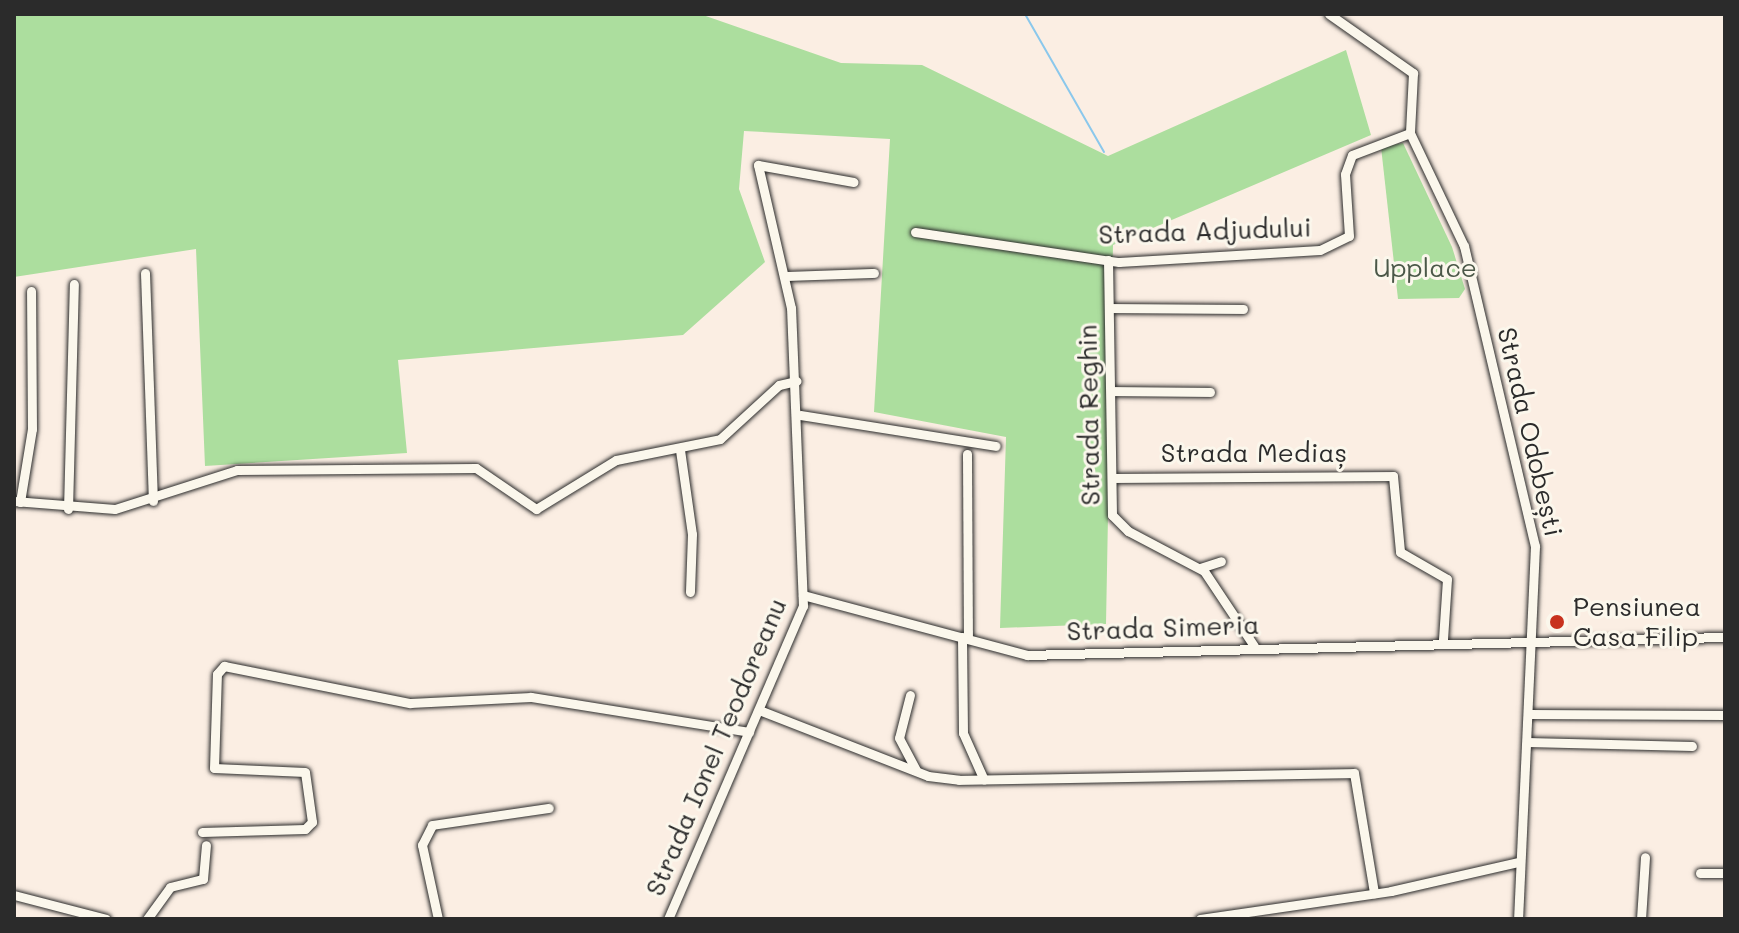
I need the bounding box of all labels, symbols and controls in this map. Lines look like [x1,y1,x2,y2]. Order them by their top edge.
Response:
street label: Strada Adjudului [1098,212,1312,250]
park label: Upplace [1373,252,1477,284]
street label: Strada Reghin [1072,324,1106,506]
street label: Strada Odobești [1491,324,1569,540]
street label: Strada Mediaș [1161,437,1347,469]
place label: Pensiunea Casa Filip [1573,591,1701,652]
street label: Strada Ionel Teodoreanu [639,593,793,901]
street label: Strada Simeria [1066,609,1260,647]
marker: Pensiunea Casa Filip [1548,613,1566,631]

